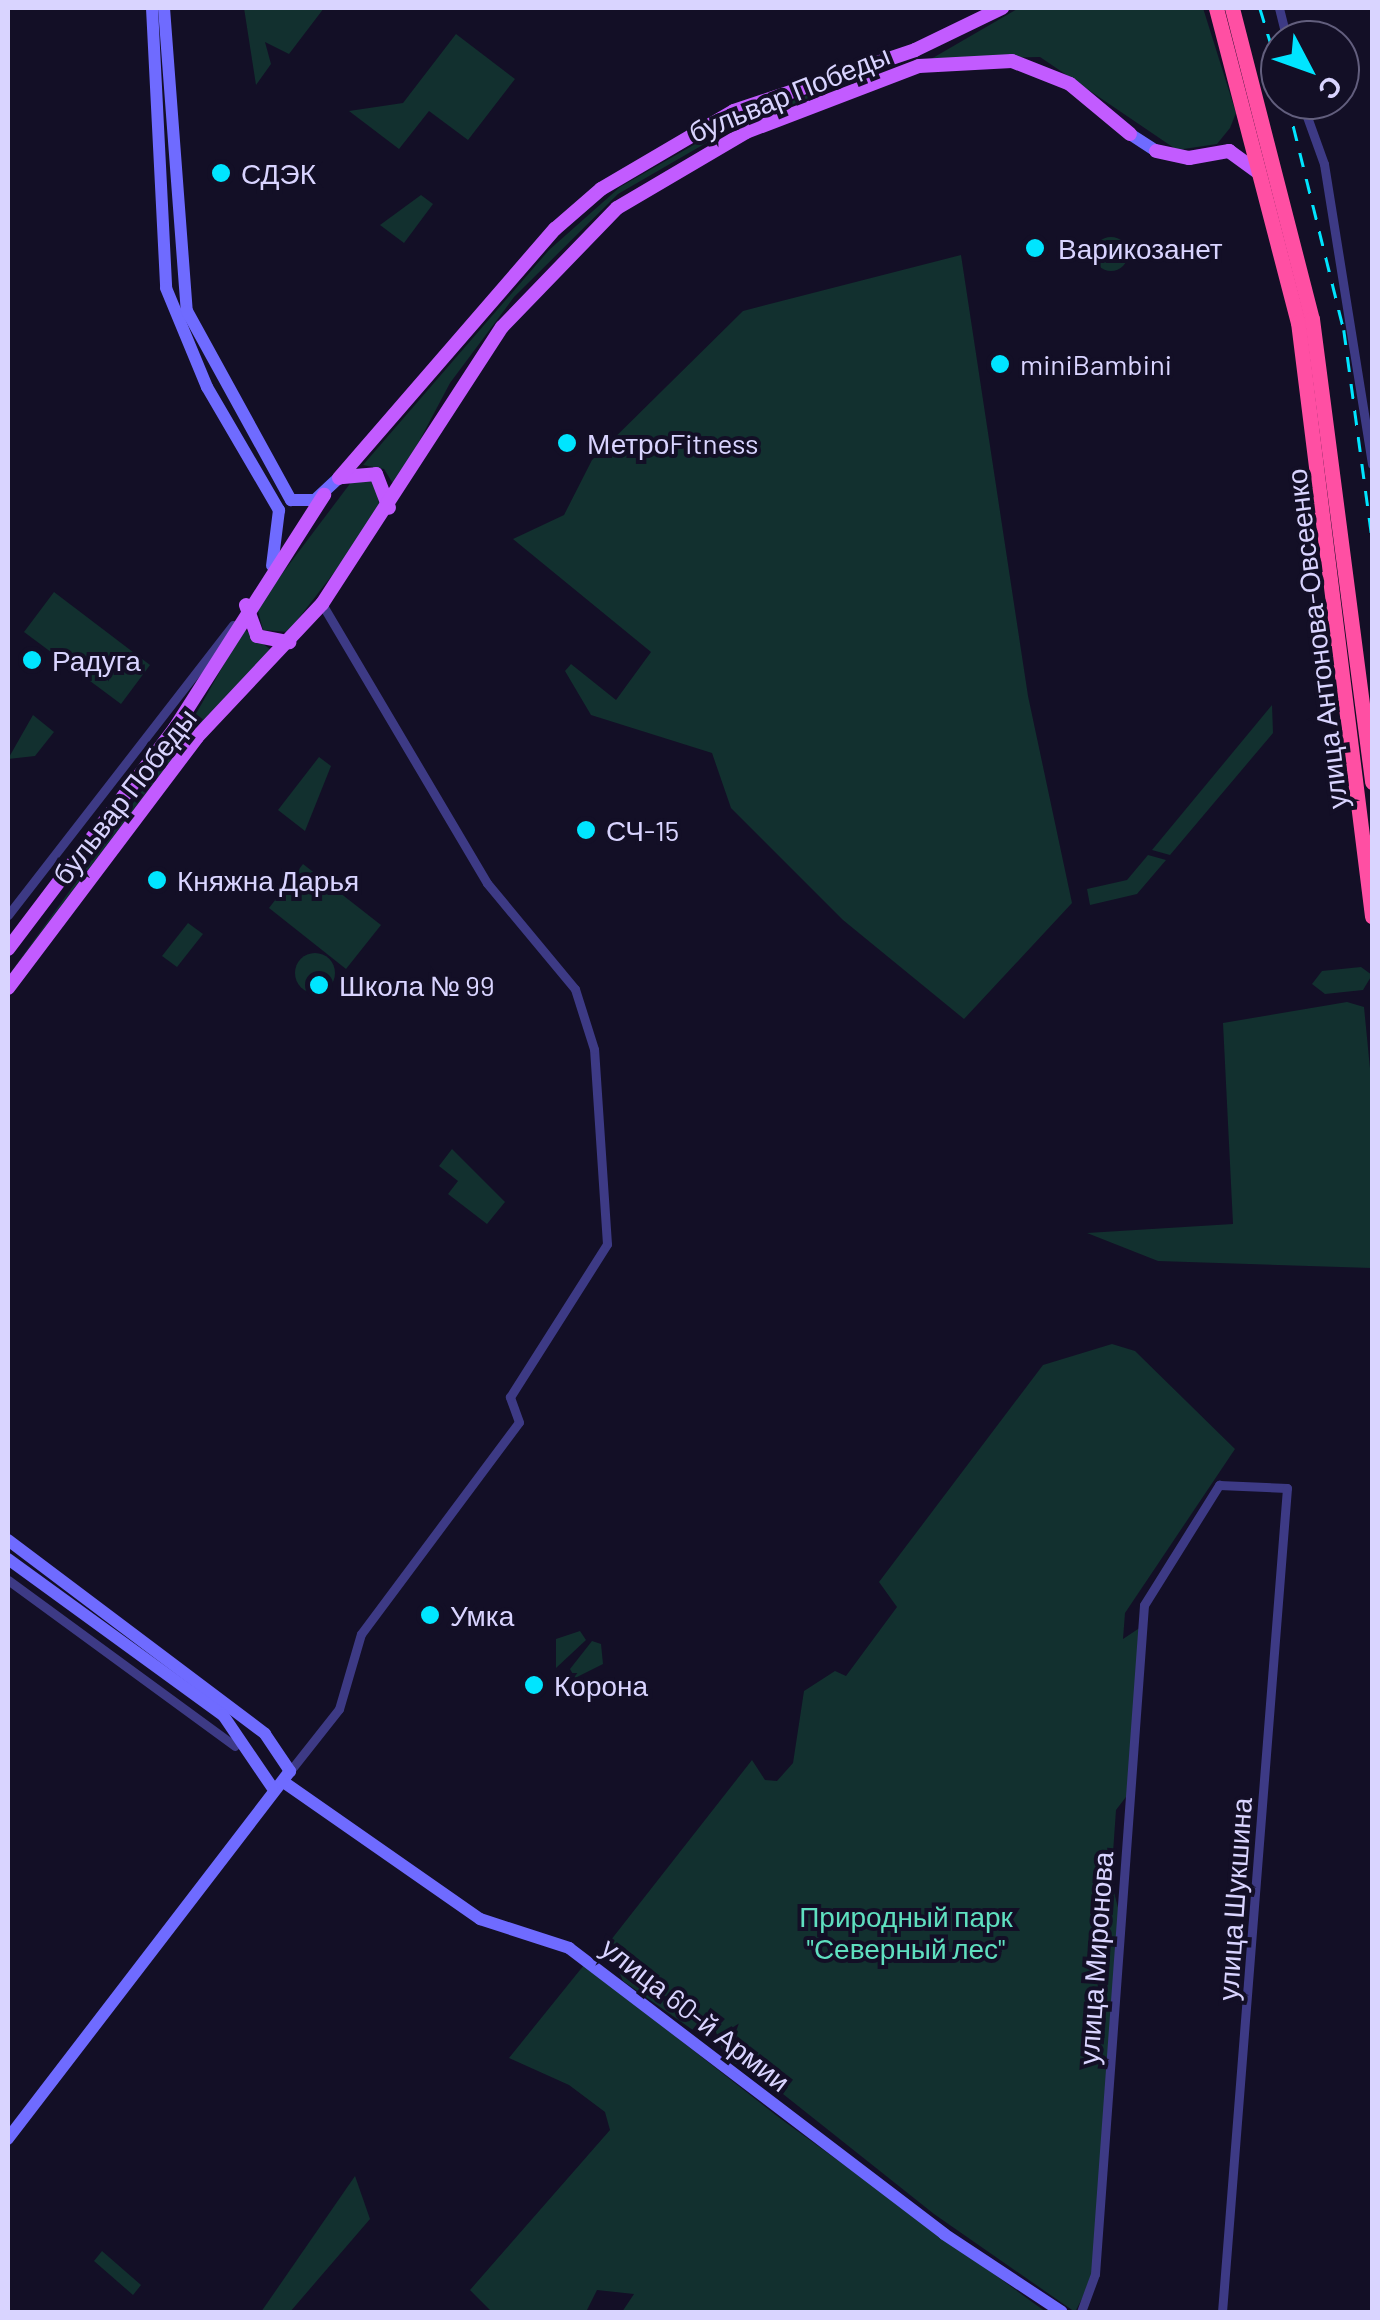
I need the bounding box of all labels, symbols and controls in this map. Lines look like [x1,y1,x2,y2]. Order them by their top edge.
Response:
north arrow [1260,20,1360,120]
street label: бульвар Победы [684,37,894,149]
text: С [1312,70,1351,107]
place label: СДЭК [241,156,316,190]
marker: СДЭК [210,162,232,184]
place label: Варикозанет [1058,231,1223,265]
marker: Варикозанет [1022,235,1048,261]
place label: miniBambini [1020,347,1172,381]
marker: miniBambini [989,353,1011,375]
place label: МетроFitness [587,426,759,460]
marker: МетроFitness [556,432,578,454]
street label: улица Антонова-Овсеенко [1278,467,1354,811]
place label: Радуга [52,643,141,677]
marker: Радуга [21,649,43,671]
street label: бульвар Победы [45,701,203,891]
place label: СЧ-15 [606,813,679,847]
marker: СЧ-15 [575,819,597,841]
place label: Княжна Дарья [177,863,359,897]
marker: Княжна Дарья [146,869,168,891]
place label: Школа № 99 [339,968,495,1002]
marker: Школа № 99 [308,974,330,996]
place label: Умка [450,1598,514,1632]
marker: Умка [419,1604,441,1626]
place label: Корона [554,1668,648,1702]
marker: Корона [523,1674,545,1696]
street label: улица Шукшина [1210,1796,1258,2002]
street label: улица Миронова [1071,1850,1119,2066]
park label: Природный парк "Северный лес" [799,1899,1013,1965]
street label: улица 60-й Армии [595,1930,797,2098]

